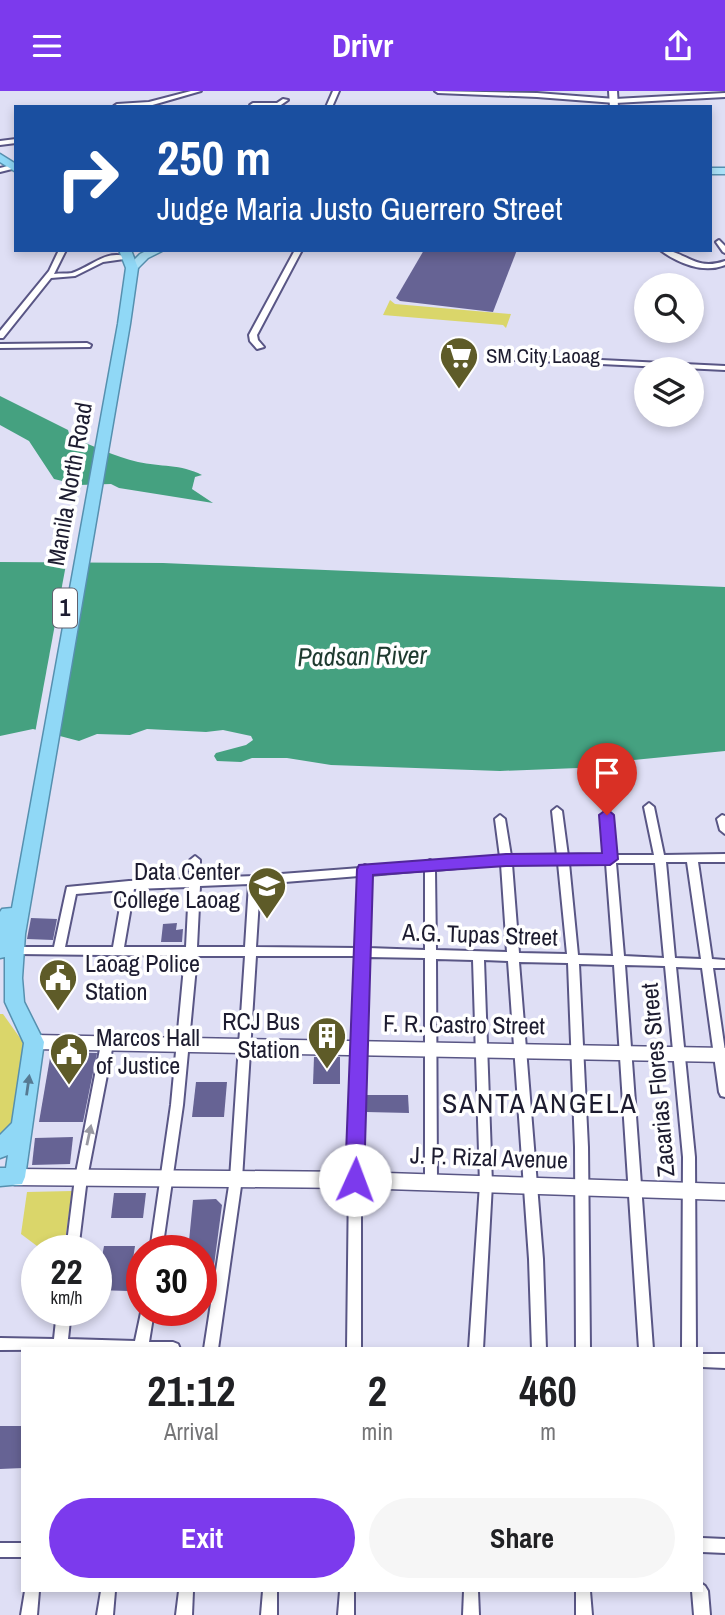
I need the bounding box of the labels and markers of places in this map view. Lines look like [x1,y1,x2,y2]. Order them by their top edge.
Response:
supermarket icon: SM City Laoag [438,335,480,390]
place label: SM City Laoag [486,341,600,370]
pin [577,743,637,815]
place label: Data Center College Laoag [113,855,240,915]
school or university icon: Data Center College Laoag [246,865,288,920]
place label: Laoag Police Station [85,947,200,1007]
public building icon: Laoag Police Station [37,957,79,1012]
place label: RCJ Bus Station [222,1005,300,1065]
building icon: RCJ Bus Station [306,1015,348,1070]
place label: Marcos Hall of Justice [96,1021,200,1081]
public building icon: Marcos Hall of Justice [48,1031,90,1086]

